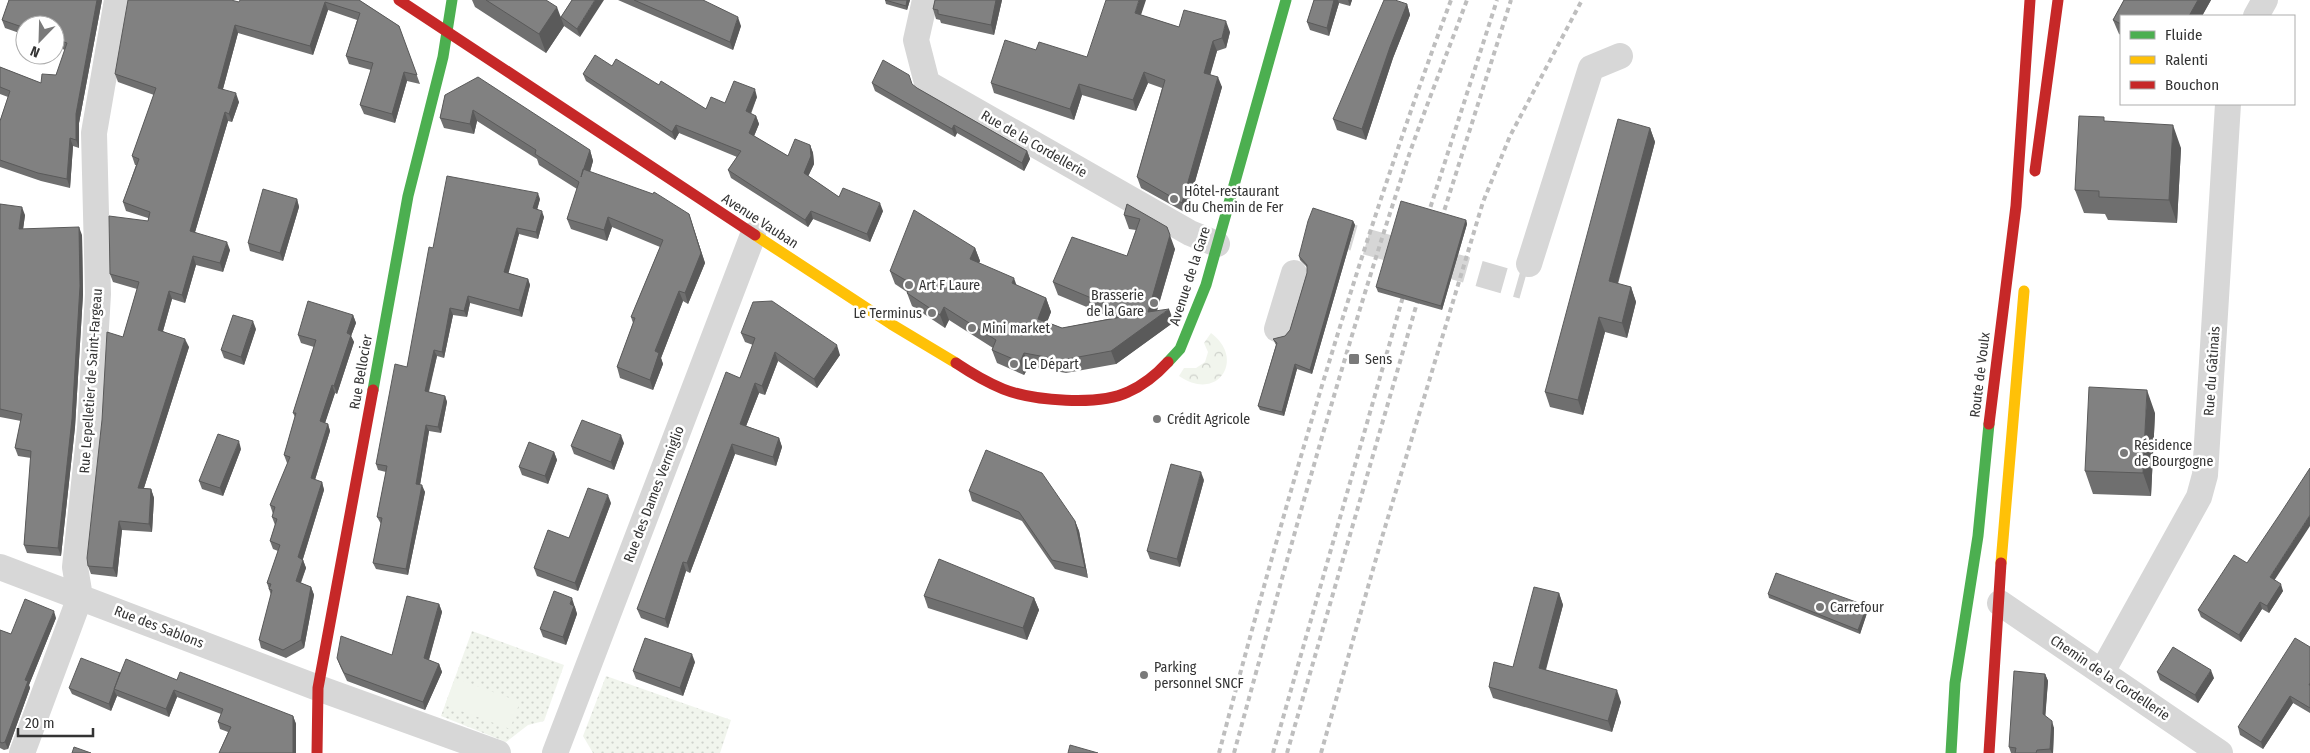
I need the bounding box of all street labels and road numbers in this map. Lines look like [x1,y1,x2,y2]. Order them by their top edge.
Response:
street label: Rue de la Cordellerie [978,107,1090,181]
street label: Avenue Vauban [719,190,801,252]
street label: Avenue de la Gare [1166,224,1214,328]
street label: Rue Lepelletier de Saint-Fargeau [76,288,106,474]
street label: Rue du Gâtinais [2200,325,2224,416]
street label: Route de Voulx [1966,331,1994,419]
street label: Rue Bellocier [346,333,376,411]
street label: Rue des Dames Vermiglio [620,423,688,565]
street label: Rue des Sablons [112,602,206,652]
street label: Chemin de la Cordellerie [2047,632,2173,724]

